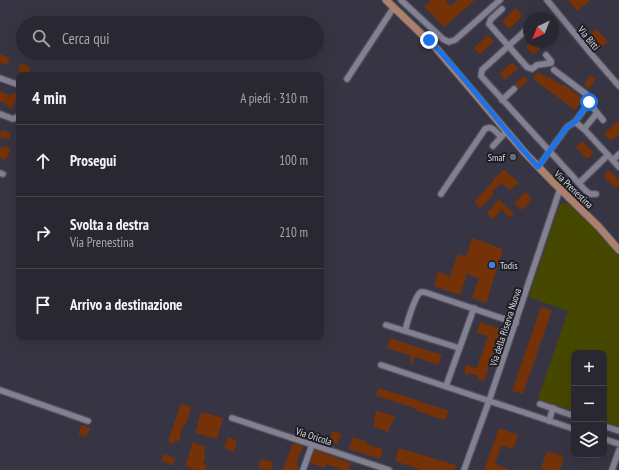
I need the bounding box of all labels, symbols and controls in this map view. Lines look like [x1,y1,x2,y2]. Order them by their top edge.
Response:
north arrow [523,12,559,48]
search box [16,16,324,60]
street label: Via Bitti [574,23,602,53]
icon: search [30,27,52,49]
text: Cerca qui [62,29,110,48]
route end [420,31,438,49]
text: 4 min [32,87,66,109]
text: A piedi · 310 m [240,90,308,107]
route start [580,93,598,111]
icon: ahead [32,150,54,172]
text: Prosegui [70,151,116,170]
place label: Smaf [488,151,505,164]
text: 100 m [279,152,308,169]
marker: Smaf [508,152,518,162]
street label: Via Prenestina [551,167,596,211]
text: Svolta a destra [70,215,149,234]
icon: right [32,222,54,244]
text: 210 m [279,224,308,241]
text: Via Prenestina [70,234,134,251]
place label: Todis [500,259,518,272]
marker: Todis [487,260,497,270]
street label: Via della Riserva Nuova [486,287,524,369]
icon: arrive [32,294,54,316]
text: Arrivo a destinazione [70,295,183,314]
map controls [571,350,607,458]
button: + [571,350,607,386]
button: − [571,386,607,422]
button: layers [571,422,607,458]
street label: Via Oricola [293,424,334,448]

